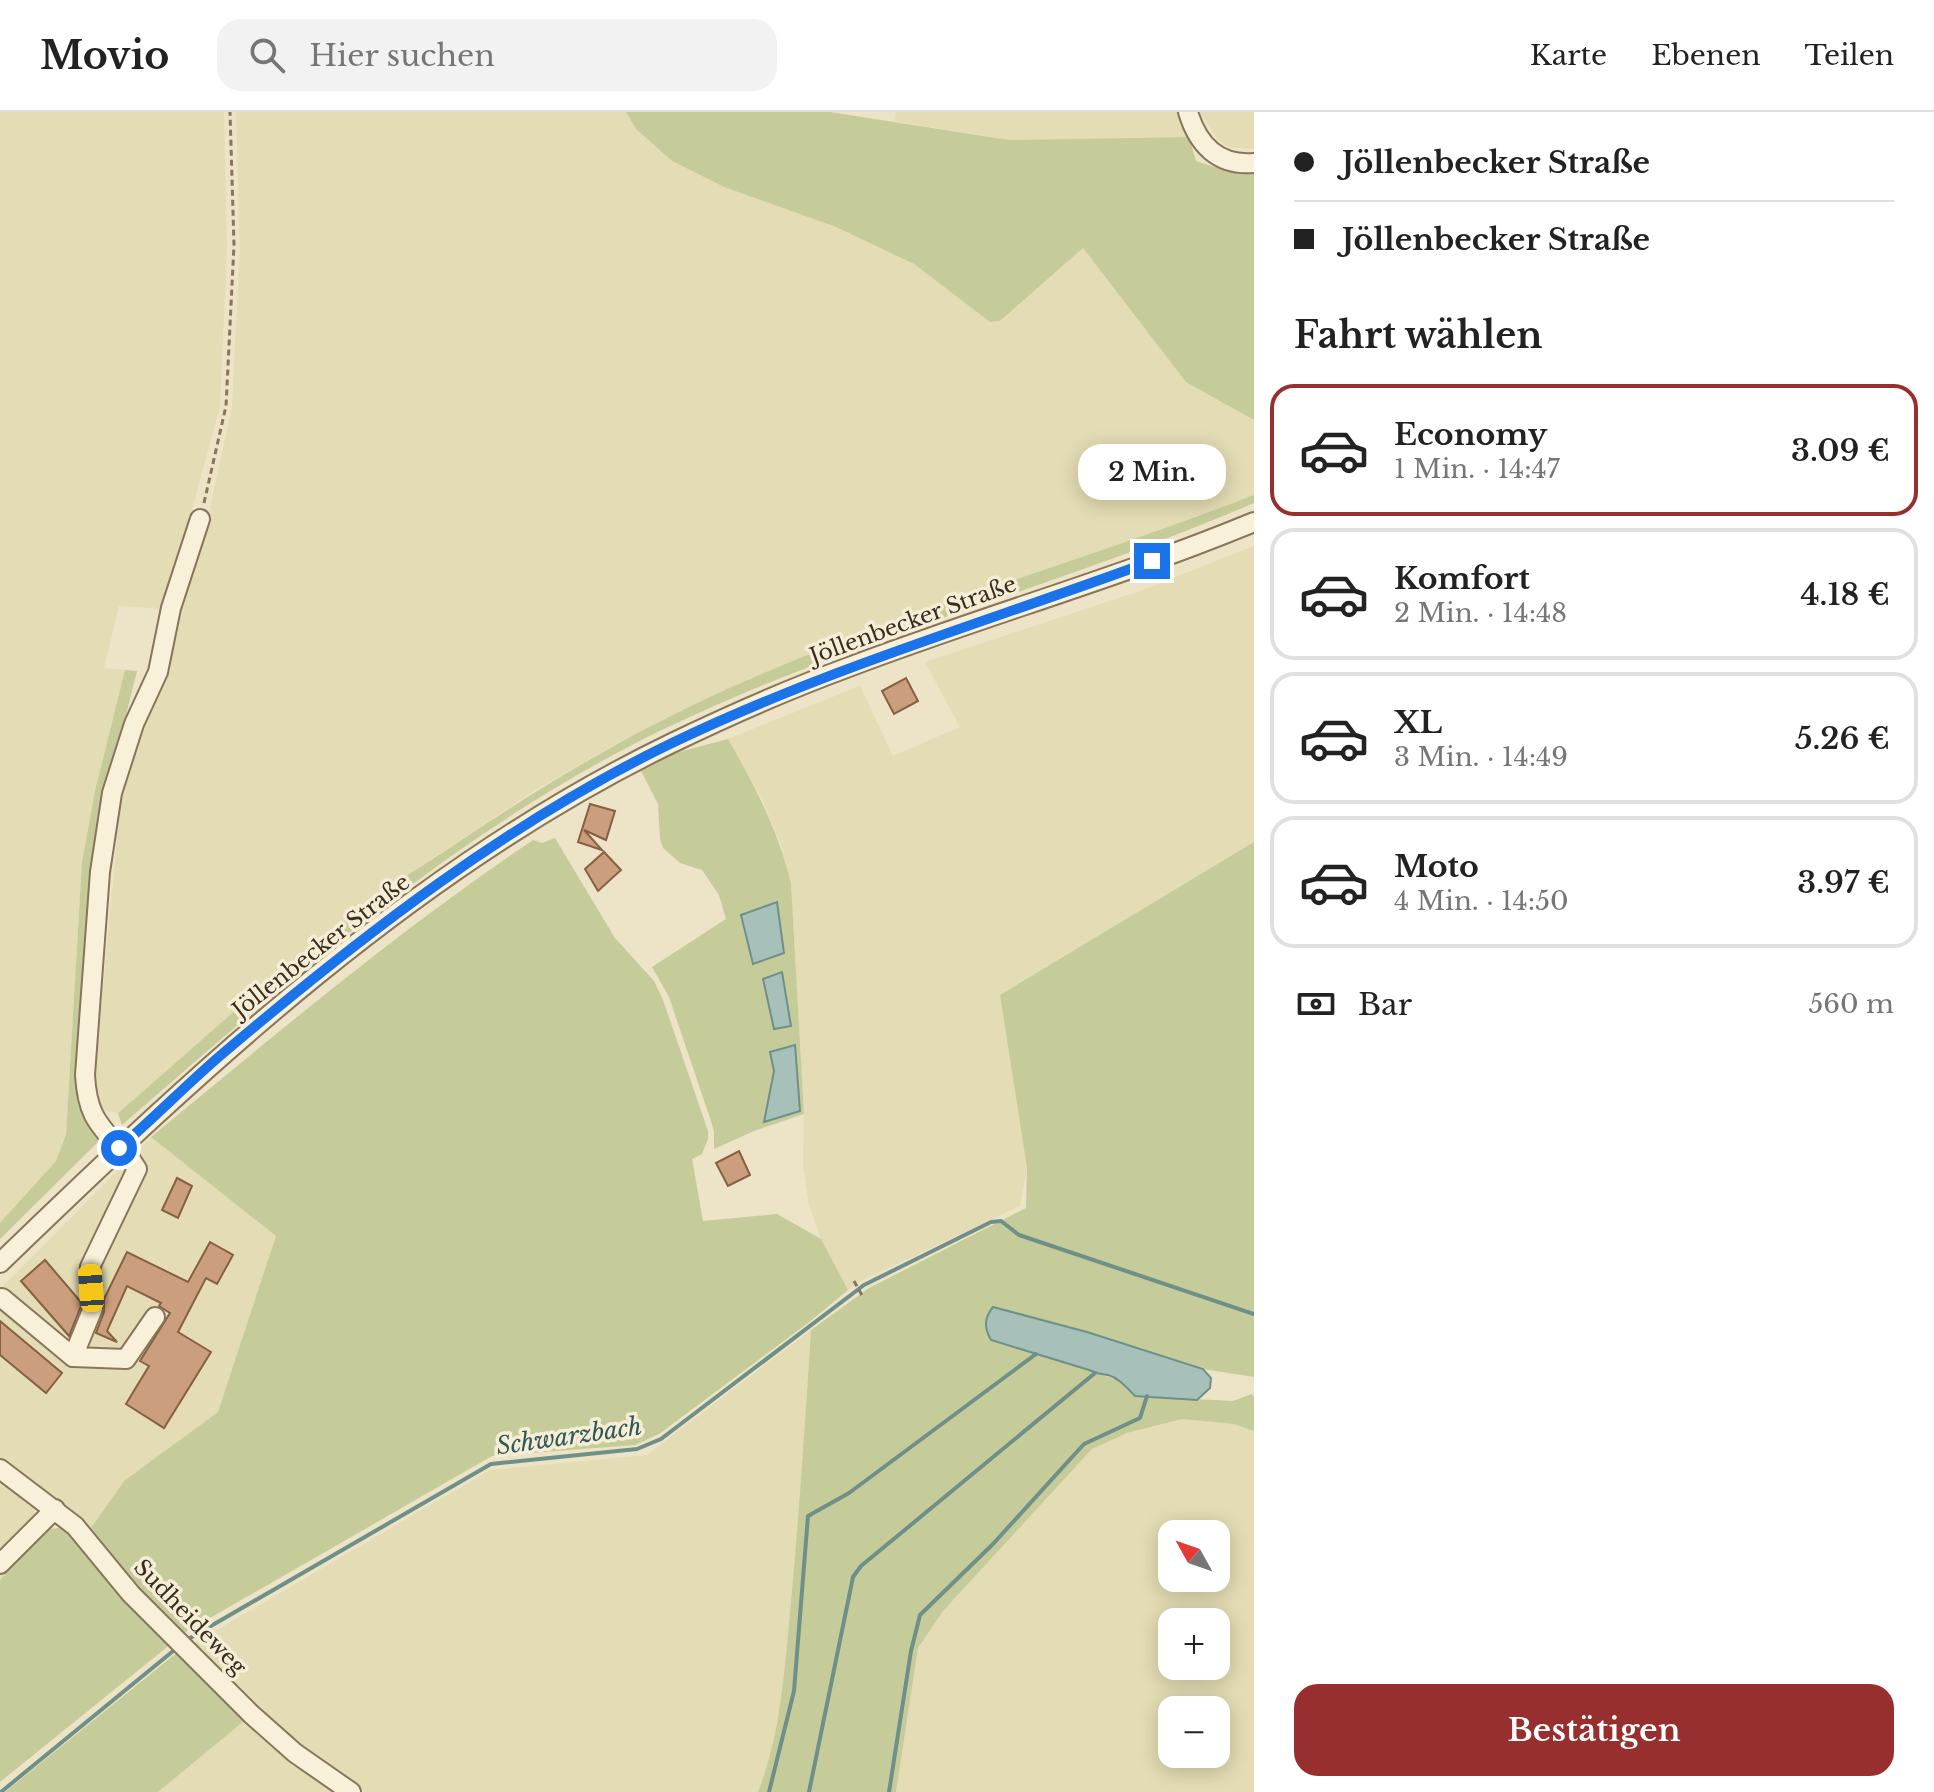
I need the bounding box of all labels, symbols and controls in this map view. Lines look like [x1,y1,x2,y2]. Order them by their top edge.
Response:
search box [217,19,777,91]
text: Movio [40,32,169,79]
icon: search [245,33,289,77]
text: Hier suchen [309,37,495,74]
text: Karte [1530,38,1607,73]
text: Ebenen [1651,38,1760,73]
text: Teilen [1804,38,1894,73]
text: Jöllenbecker Straße [1342,144,1650,181]
text: Jöllenbecker Straße [1342,221,1650,258]
text: Fahrt wählen [1294,313,1542,358]
icon: car [1298,414,1370,486]
text: Economy [1394,416,1547,453]
text: 3.09 € [1791,432,1890,469]
callout: 2 Min. [1078,445,1226,501]
text: 1 Min. · 14:47 [1394,453,1560,485]
text: 2 Min. [1108,456,1196,488]
route end [1134,543,1170,579]
icon: car [1298,558,1370,630]
text: Komfort [1394,560,1530,597]
street label: Jöllenbecker Straße [803,570,1020,671]
text: 4.18 € [1800,576,1890,613]
text: 2 Min. · 14:48 [1394,597,1567,629]
icon: car [1298,702,1370,774]
text: XL [1394,704,1442,741]
text: 5.26 € [1795,720,1890,757]
text: 3 Min. · 14:49 [1394,741,1568,773]
icon: car [1298,846,1370,918]
text: Moto [1394,848,1479,885]
text: 3.97 € [1797,864,1890,901]
street label: Jöllenbecker Straße [225,868,415,1025]
text: 4 Min. · 14:50 [1394,885,1569,917]
icon: cash [1294,982,1338,1026]
text: Bar [1358,986,1412,1023]
text: 560 m [1809,988,1894,1020]
route start [101,1130,137,1166]
car [77,1263,105,1313]
water label: Schwarzbach [494,1411,644,1461]
north arrow [1158,1520,1230,1592]
map controls [1158,1520,1230,1768]
street label: Sudheideweg [128,1554,252,1681]
button: + [1158,1608,1230,1680]
button: Bestätigen [1294,1684,1894,1776]
button: − [1158,1696,1230,1768]

